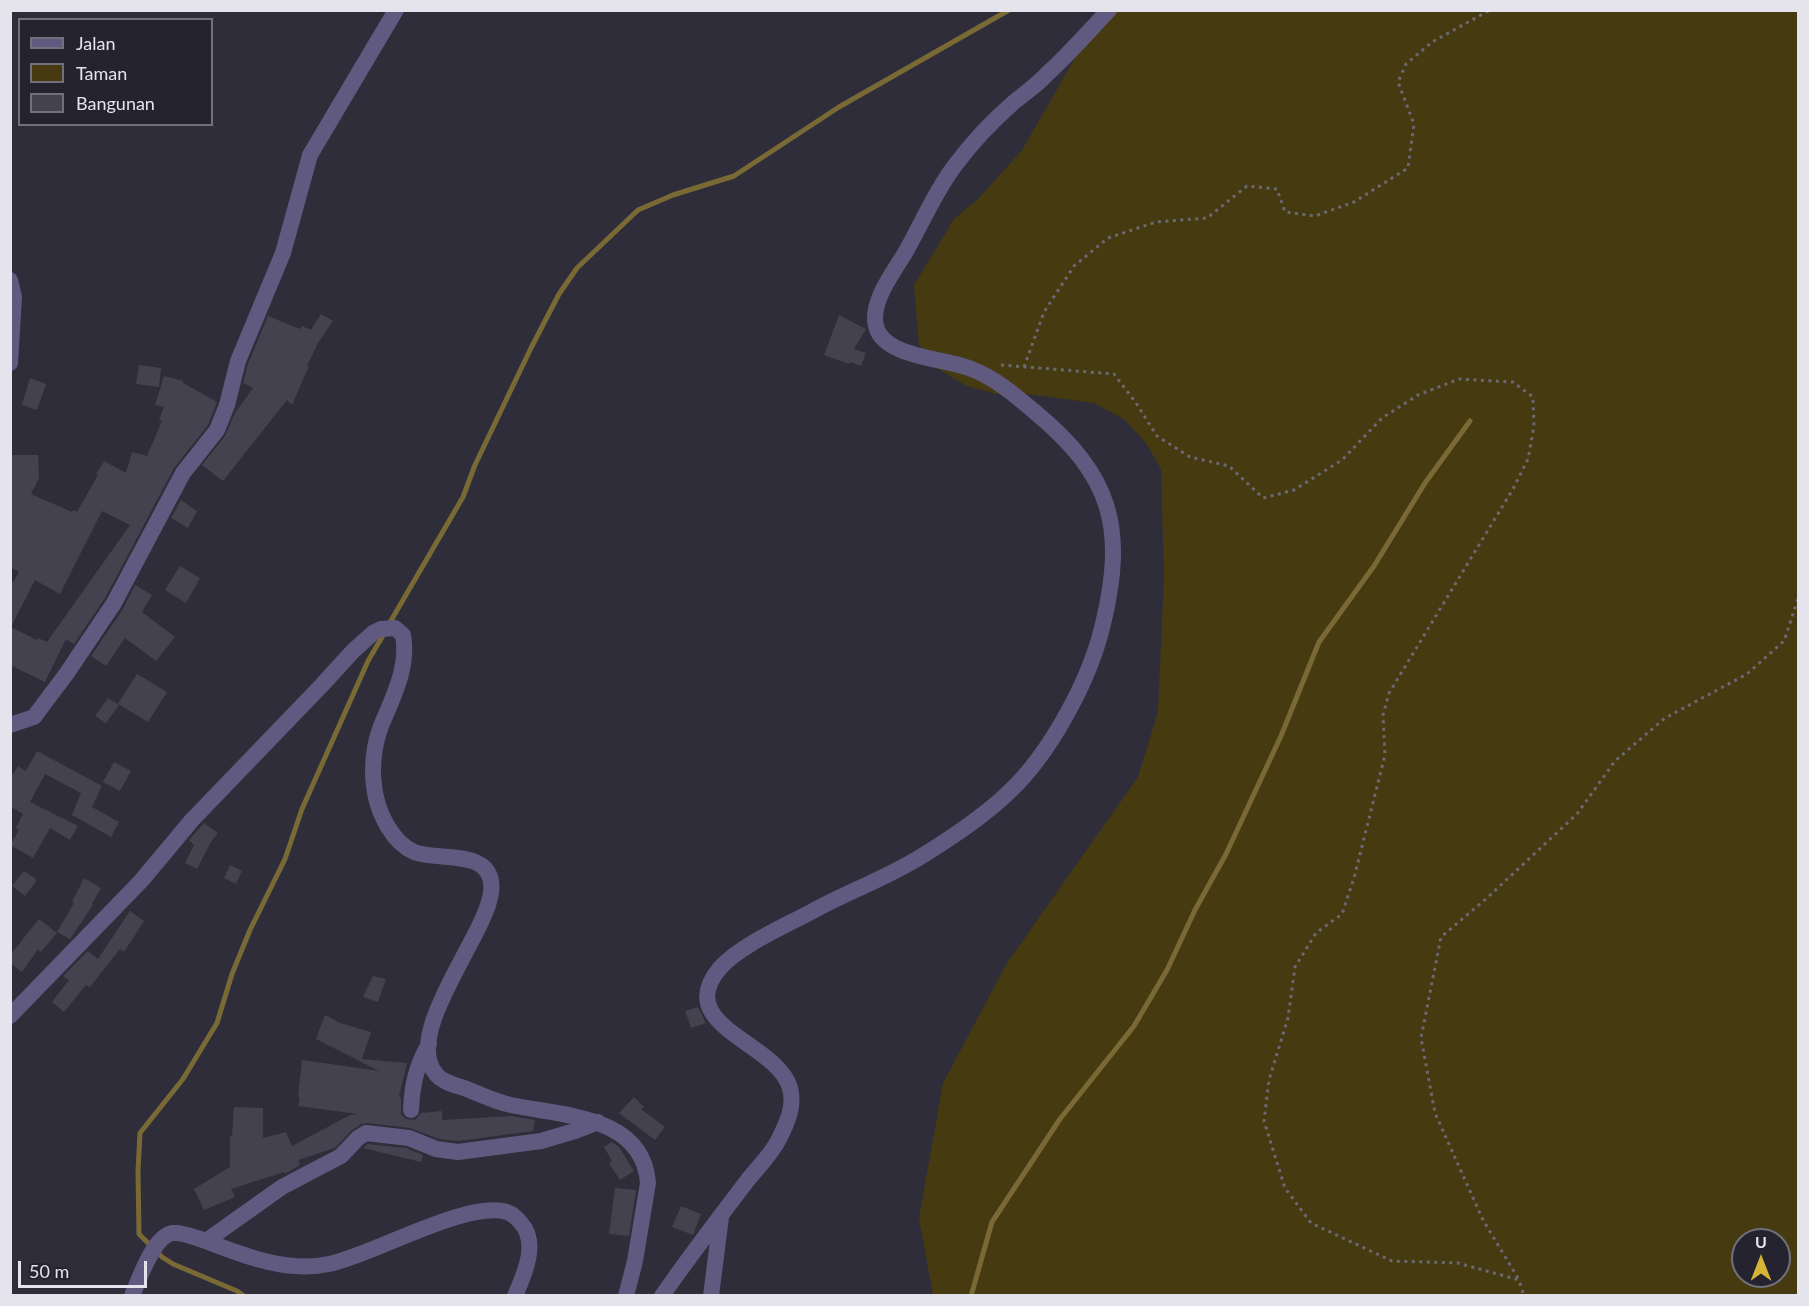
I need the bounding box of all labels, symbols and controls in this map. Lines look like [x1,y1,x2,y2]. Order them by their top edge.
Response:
legend [18,18,213,126]
text: Jalan [76,32,115,54]
text: Taman [76,62,127,84]
text: Bangunan [76,92,155,114]
north arrow [1731,1228,1791,1288]
text: U [1755,1232,1767,1251]
scale bar [21,1249,150,1287]
text: 50 m [29,1260,69,1282]

